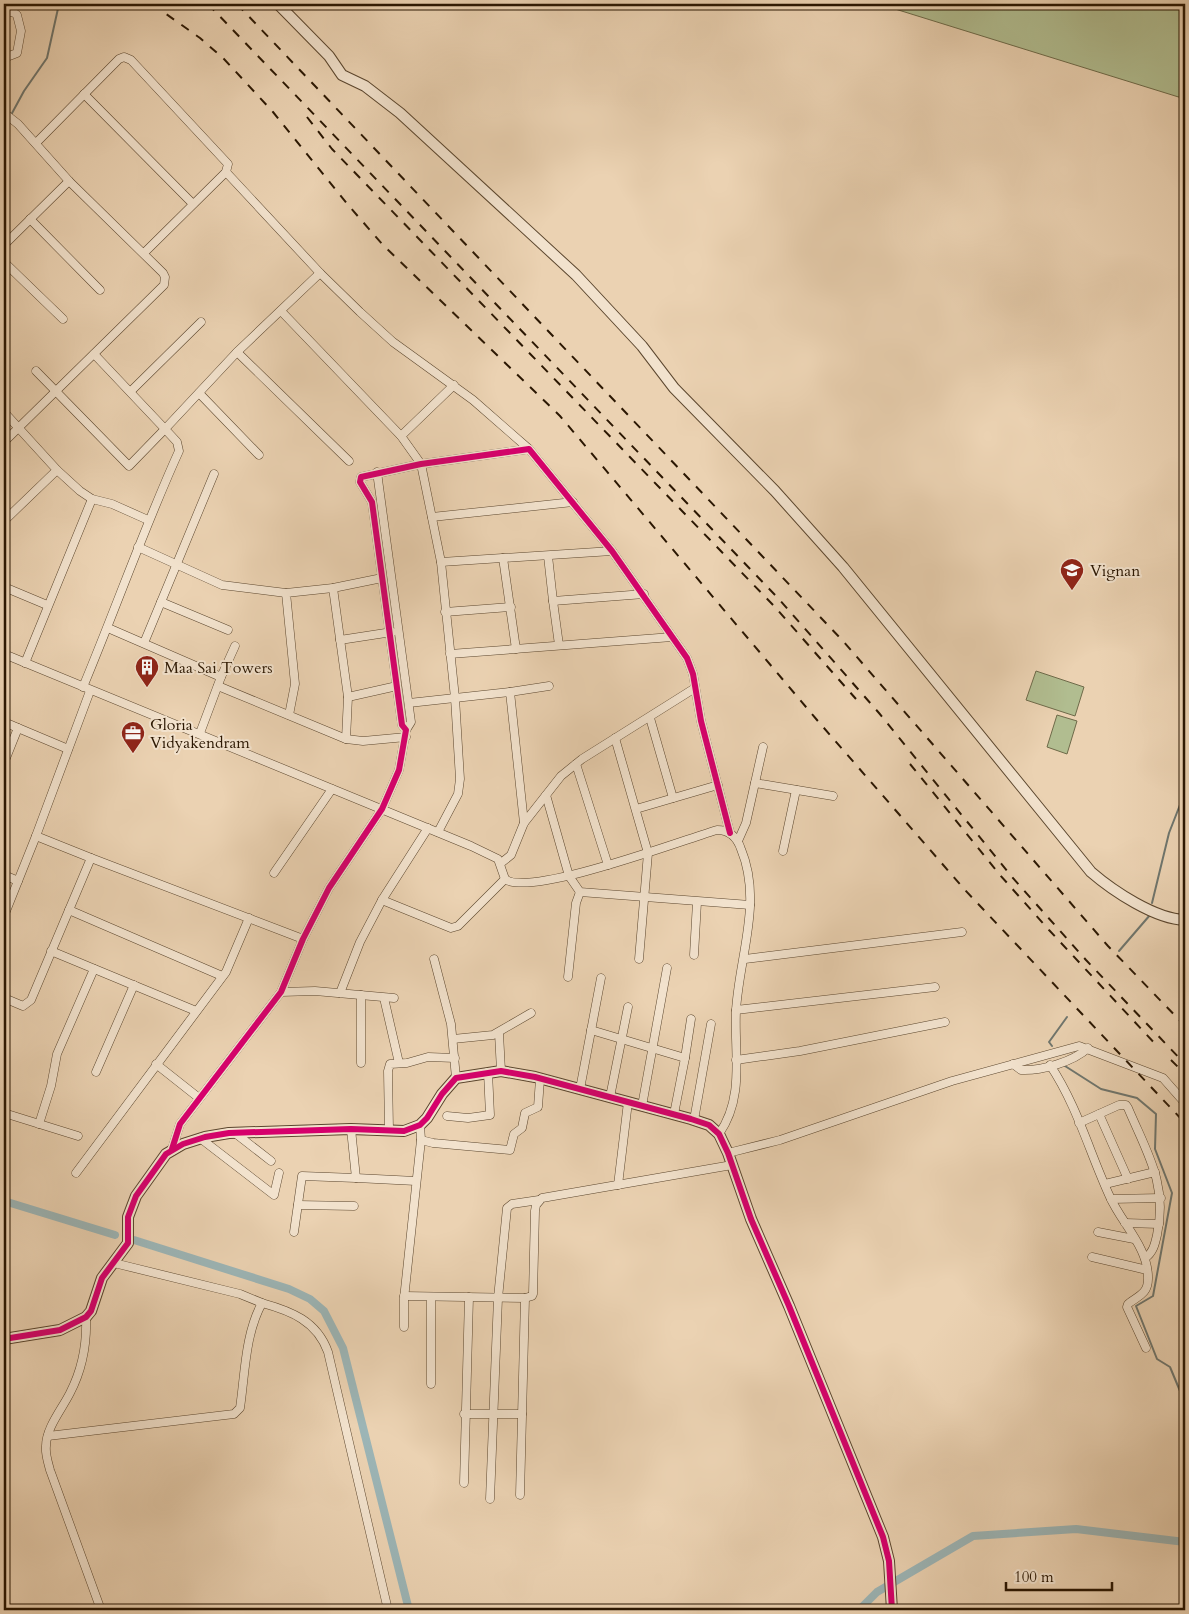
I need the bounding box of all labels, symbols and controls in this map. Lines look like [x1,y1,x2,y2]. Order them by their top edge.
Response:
school or university icon: Vignan [1059,557,1085,591]
place label: Vignan [1090,560,1140,582]
building icon: Maa Sai Towers [134,654,160,688]
place label: Maa Sai Towers [164,657,273,679]
place label: Gloria Vidyakendram [150,714,250,754]
office icon: Gloria Vidyakendram [120,720,146,754]
scale bar [1006,1559,1113,1591]
text: 100 m [1014,1567,1054,1587]

